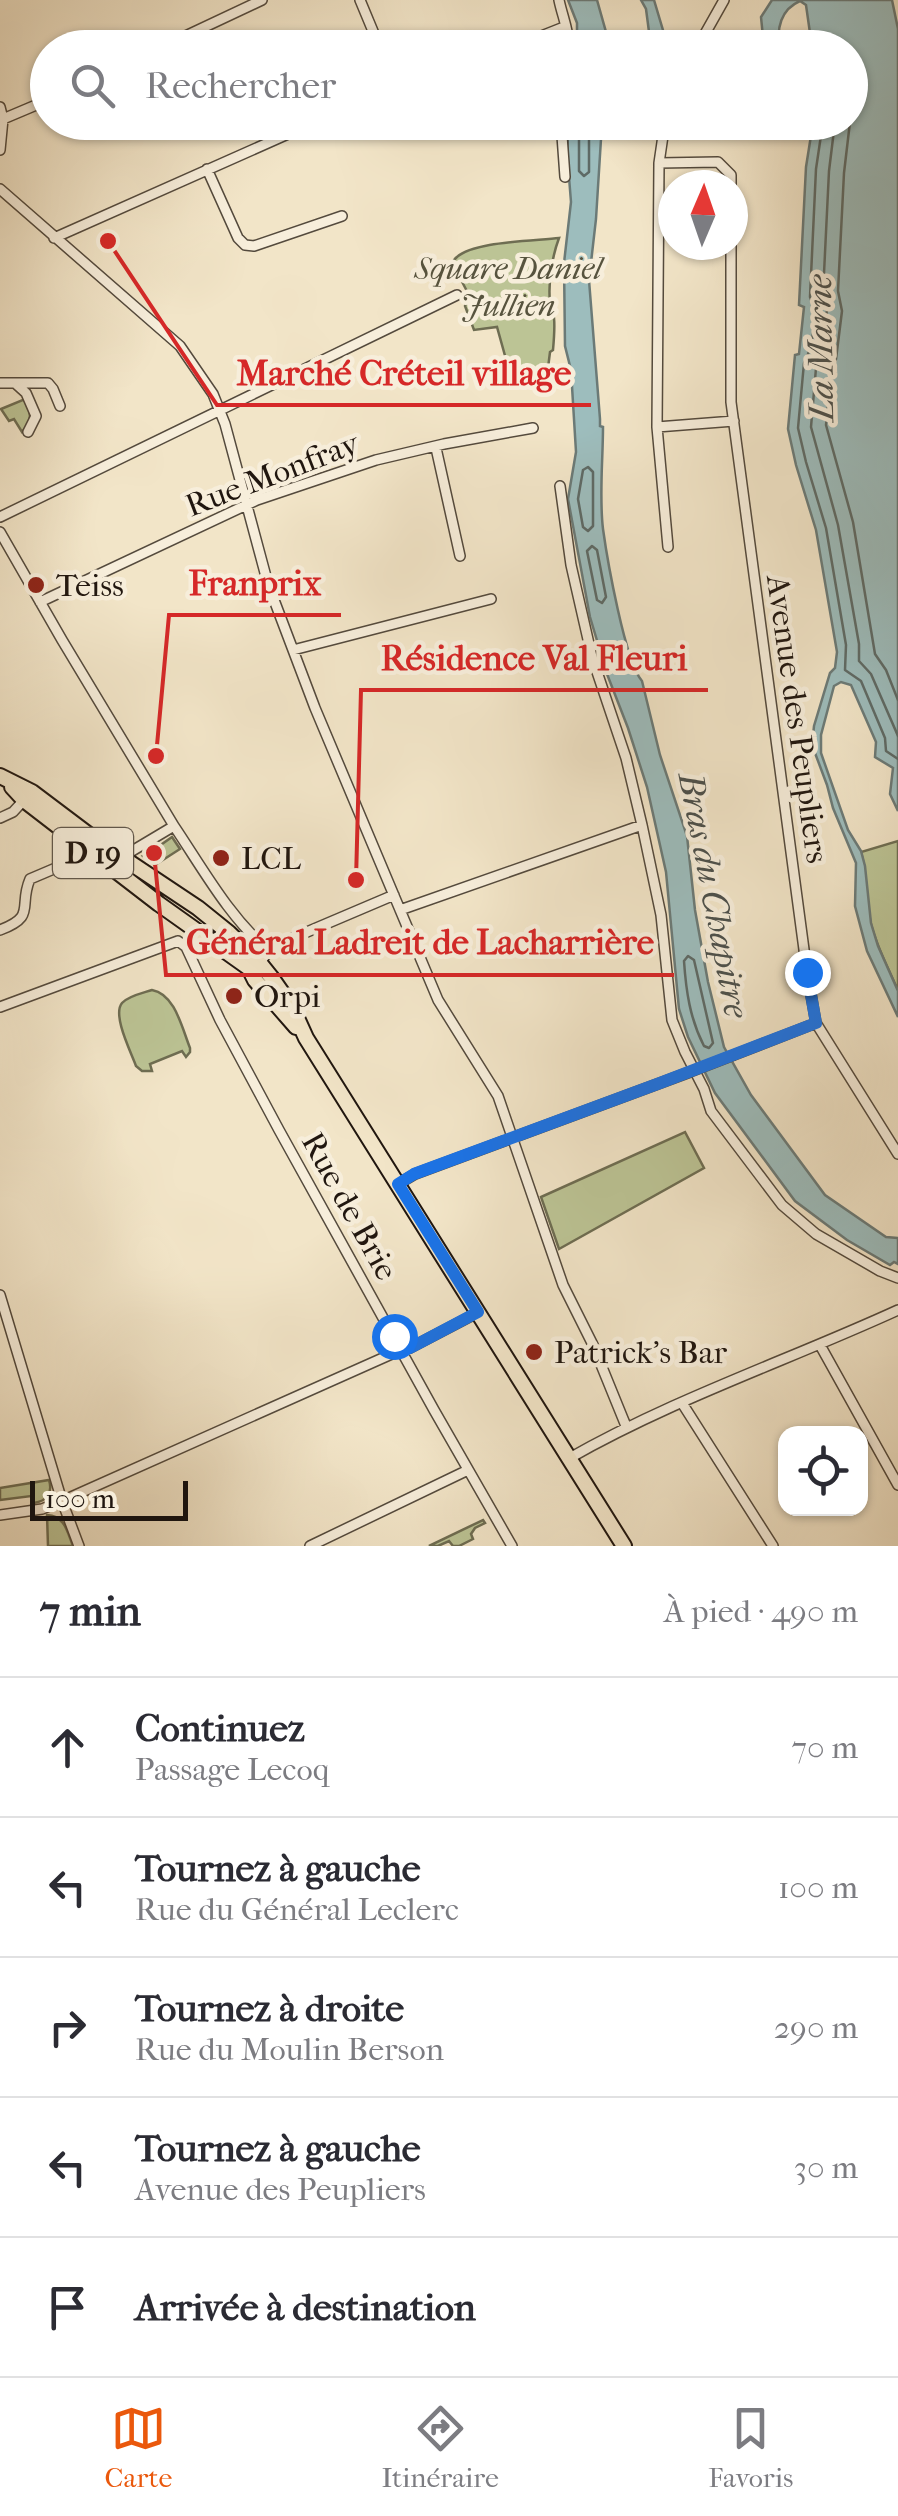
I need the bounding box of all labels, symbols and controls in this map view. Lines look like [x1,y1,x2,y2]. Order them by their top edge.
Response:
search box [30,30,868,140]
icon: search [65,58,120,113]
text: Rechercher [145,63,336,108]
north arrow [658,170,748,260]
park label: Square Daniel Jullien [413,250,605,324]
water label: La Marne [799,273,842,425]
callout: Marché Créteil village [217,340,591,405]
text: Marché Créteil village [237,353,572,394]
street label: Rue Monfray [180,424,365,524]
callout: Franprix [169,550,341,615]
text: Franprix [189,563,322,604]
place label: Teiss [56,567,124,604]
street label: Avenue des Peupliers [759,570,836,866]
marker: Teiss [25,574,47,596]
callout: Résidence Val Fleuri [361,625,708,690]
text: Résidence Val Fleuri [381,638,688,679]
water label: Bras du Chapitre [669,767,758,1022]
road number: D 19 [53,828,133,878]
place label: LCL [241,840,302,877]
marker: LCL [210,847,232,869]
callout: Général Ladreit de Lacharrière [166,910,674,975]
text: Général Ladreit de Lacharrière [186,922,655,963]
route end [785,950,831,996]
place label: Orpi [254,978,321,1015]
marker: Orpi [223,985,245,1007]
street label: Rue de Brie [294,1126,405,1287]
route start [372,1314,418,1360]
place label: Patrick's Bar [554,1334,727,1371]
marker: Patrick's Bar [523,1341,545,1363]
map controls [778,1426,868,1516]
button: locate [778,1426,868,1516]
scale bar [30,1476,188,1520]
text: 100 m [45,1482,115,1515]
text: 7 min [40,1587,141,1636]
text: À pied · 490 m [664,1593,858,1630]
text: Continuez [135,1706,305,1751]
icon: ahead [40,1720,95,1775]
text: 70 m [792,1729,858,1766]
text: Passage Lecoq [135,1751,329,1788]
text: Tournez à gauche [135,1846,421,1891]
icon: left [40,1860,95,1915]
text: 100 m [778,1869,858,1906]
text: Rue du Général Leclerc [135,1891,459,1928]
text: Tournez à droite [135,1986,404,2031]
icon: right [40,2000,95,2055]
text: 290 m [774,2009,858,2046]
text: Rue du Moulin Berson [135,2031,444,2068]
text: Tournez à gauche [135,2126,421,2171]
icon: left [40,2140,95,2195]
text: 30 m [794,2149,858,2186]
text: Avenue des Peupliers [135,2171,426,2208]
icon: arrive [40,2280,95,2335]
text: Arrivée à destination [135,2285,476,2330]
tab: Carte [105,2401,172,2494]
tab: Itinéraire [381,2401,499,2494]
tab: Favoris [708,2401,793,2494]

